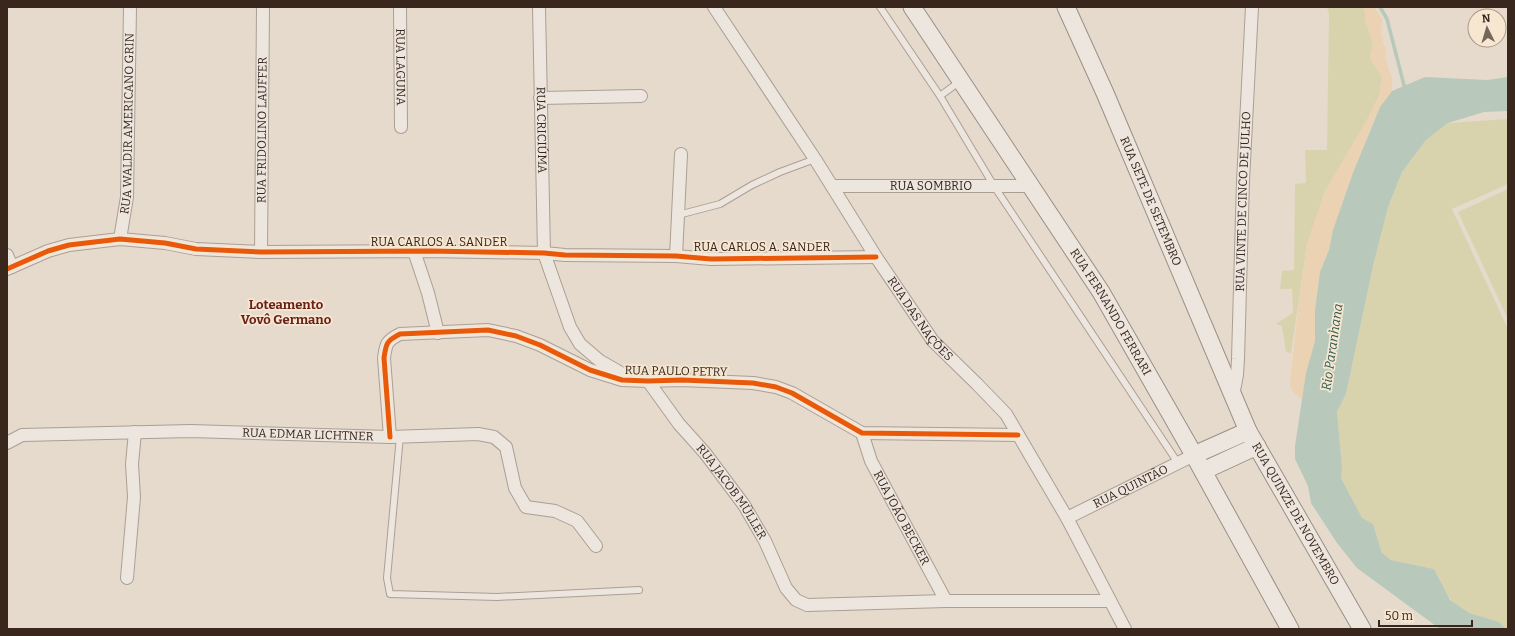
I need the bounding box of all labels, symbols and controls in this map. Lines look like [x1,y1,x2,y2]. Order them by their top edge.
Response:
north arrow [1467,8,1507,48]
text: N [1481,12,1491,25]
street label: RUA LAGUNA [393,28,408,106]
street label: RUA WALDIR AMERICANO GRIN [117,32,137,215]
street label: RUA FRIDOLINO LAUFFER [254,57,270,203]
street label: RUA CRICIÚMA [534,87,550,174]
street label: RUA VINTE DE CINCO DE JULHO [1233,111,1254,292]
street label: RUA SETE DE SETEMBRO [1117,135,1184,268]
street label: RUA SOMBRIO [890,179,972,193]
street label: RUA CARLOS A. SANDER [371,235,508,249]
street label: RUA CARLOS A. SANDER [694,240,831,254]
street label: RUA FERNANDO FERRARI [1067,246,1154,378]
street label: RUA DAS NAÇÕES [884,274,956,364]
district label: Loteamento Vovô Germano [241,297,332,327]
water label: Rio Paranhana [1318,302,1346,392]
street label: RUA PAULO PETRY [624,363,728,379]
street label: RUA EDMAR LICHTNER [242,426,374,444]
street label: RUA QUINZE DE NOVEMBRO [1249,440,1342,588]
street label: RUA JACOB MÜLLER [693,441,770,542]
street label: RUA QUINTÃO [1091,462,1170,511]
street label: RUA JOÃO BECKER [871,468,932,568]
scale bar [1379,602,1472,628]
text: 50 m [1385,609,1414,623]

